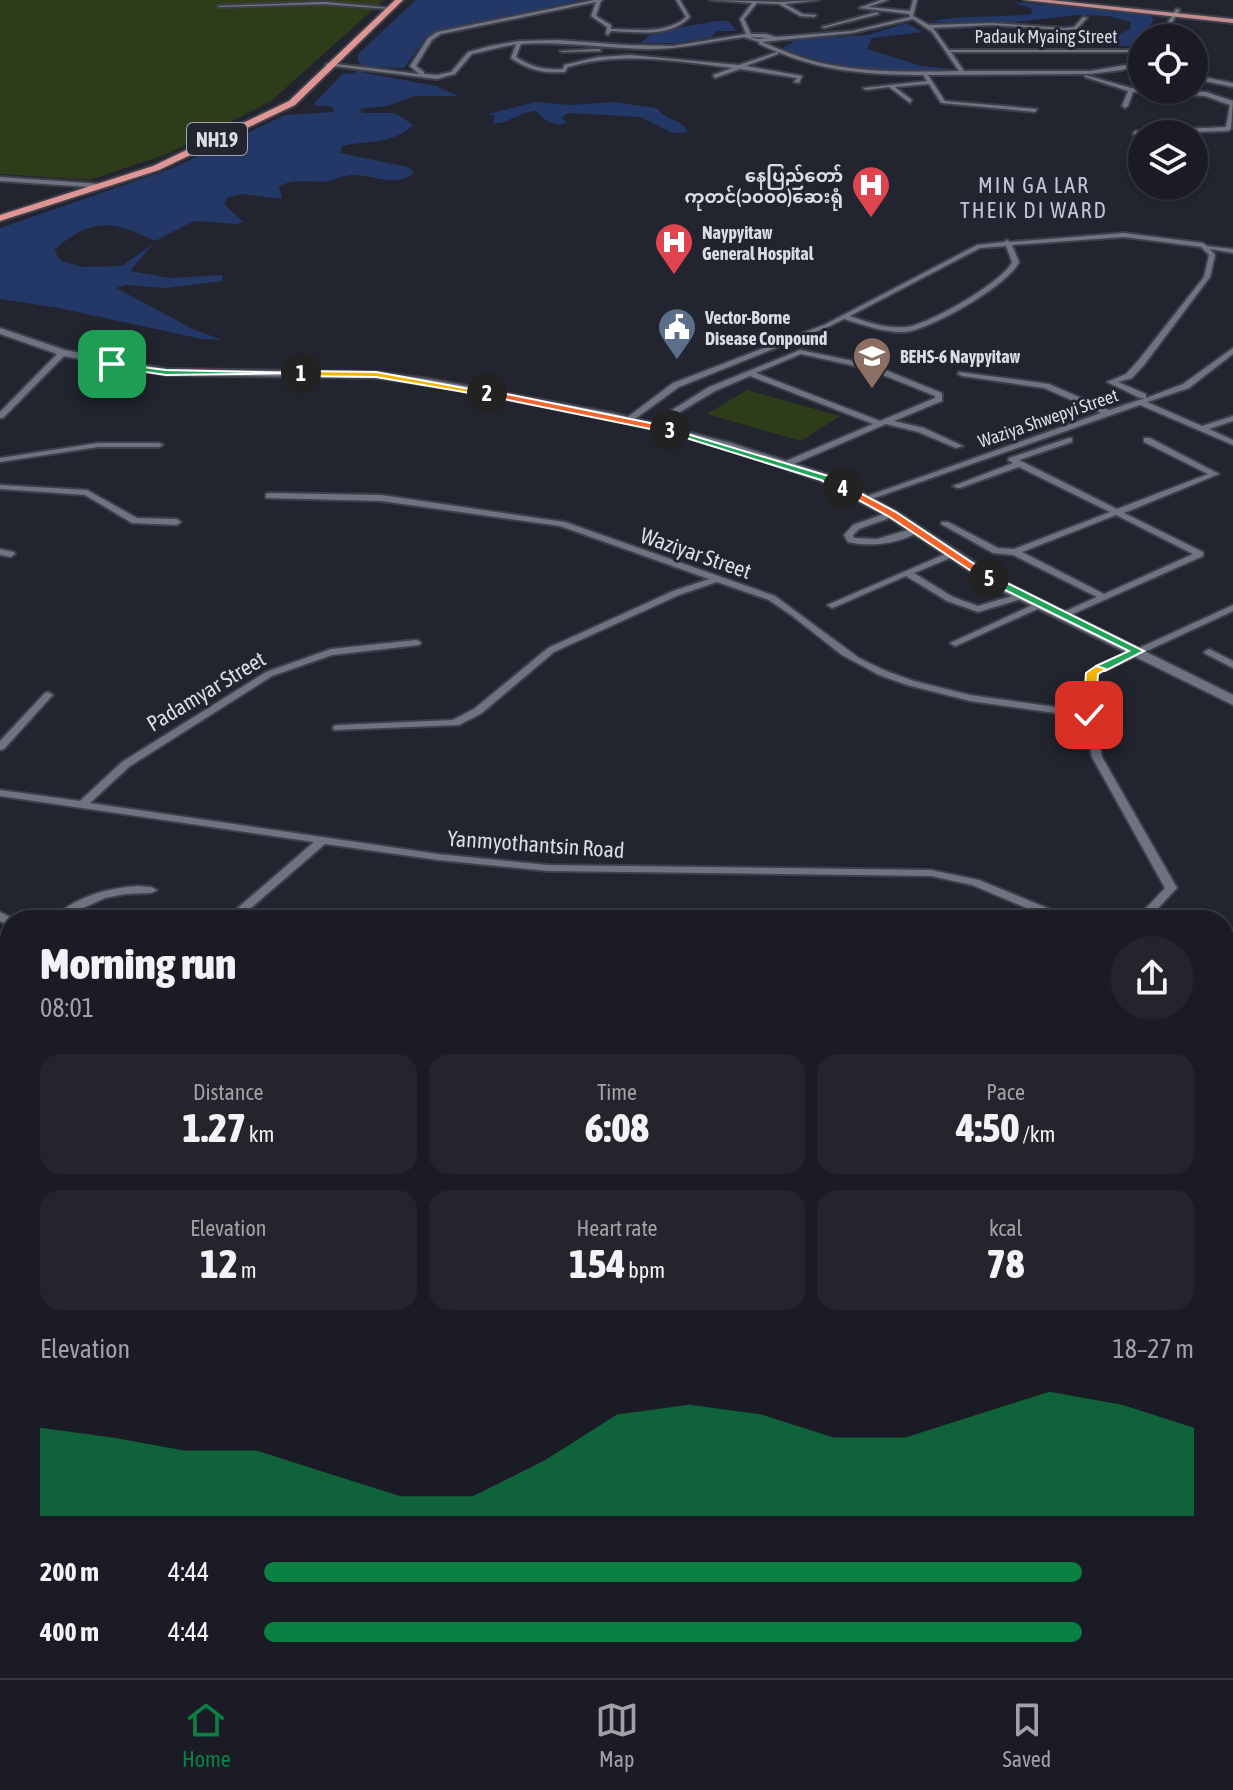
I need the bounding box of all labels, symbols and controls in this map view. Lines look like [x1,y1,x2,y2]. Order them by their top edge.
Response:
map controls [1128,24,1208,200]
button: locate [1128,24,1208,104]
street label: Padauk Myaing Street [974,26,1118,47]
button: layers [1128,120,1208,200]
road number: NH19 [187,123,247,155]
place label: နေပြည်တော် ကုတင်(၁၀၀၀)ဆေးရုံ [685,164,843,211]
hospital icon: နေပြည်တော် ကုတင်(၁၀၀၀)ဆေးရုံ [850,164,892,219]
district label: MIN GA LAR THEIK DI WARD [960,172,1108,223]
hospital icon: Naypyitaw General Hospital [653,221,695,276]
place label: Naypyitaw General Hospital [702,222,814,264]
public building icon: Vector-Borne Disease Conpound [656,306,698,361]
place label: Vector-Borne Disease Conpound [704,307,827,349]
pin [78,330,146,398]
school or university icon: BEHS-6 Naypyitaw [851,335,893,390]
icon: arrive [90,342,134,386]
place label: BEHS-6 Naypyitaw [900,346,1021,367]
pin: 1 [281,353,321,393]
text: 1 [296,360,306,386]
pin: 2 [467,373,507,413]
text: 2 [482,380,492,406]
street label: Waziya Shwepyi Street [975,384,1121,452]
pin: 3 [650,410,690,450]
text: 3 [665,417,675,443]
pin: 4 [823,468,863,508]
text: 4 [838,475,848,501]
street label: Waziyar Street [637,522,755,584]
pin: 5 [969,558,1009,598]
text: 5 [984,565,994,591]
street label: Padamyar Street [142,645,270,737]
pin [1055,681,1123,749]
icon: check [1067,693,1111,737]
street label: Yanmyothantsin Road [447,825,625,863]
button: share [1110,936,1194,1020]
text: Morning run [40,938,236,988]
text: 08:01 [40,993,94,1023]
text: Distance [193,1079,264,1105]
text: Time [597,1079,637,1105]
text: Pace [986,1079,1025,1105]
text: 1.27 [182,1105,246,1150]
text: 6:08 [585,1105,649,1150]
text: 4:50 [956,1105,1019,1150]
text: km [246,1121,274,1147]
text: /km [1019,1121,1055,1147]
text: Elevation [190,1215,266,1241]
text: Heart rate [576,1215,658,1241]
text: kcal [989,1215,1022,1241]
text: 12 [200,1241,238,1286]
text: 154 [569,1241,625,1286]
text: 78 [987,1241,1024,1286]
text: m [238,1257,257,1283]
text: bpm [625,1257,665,1283]
text: Elevation [40,1334,130,1364]
text: 18–27 m [1112,1334,1194,1364]
text: 200 m [40,1557,99,1587]
text: 4:44 [168,1557,209,1587]
text: 400 m [40,1617,99,1647]
text: 4:44 [168,1617,209,1647]
tab: Home [182,1698,231,1772]
tab: Map [595,1698,639,1772]
tab: Saved [1002,1698,1051,1772]

